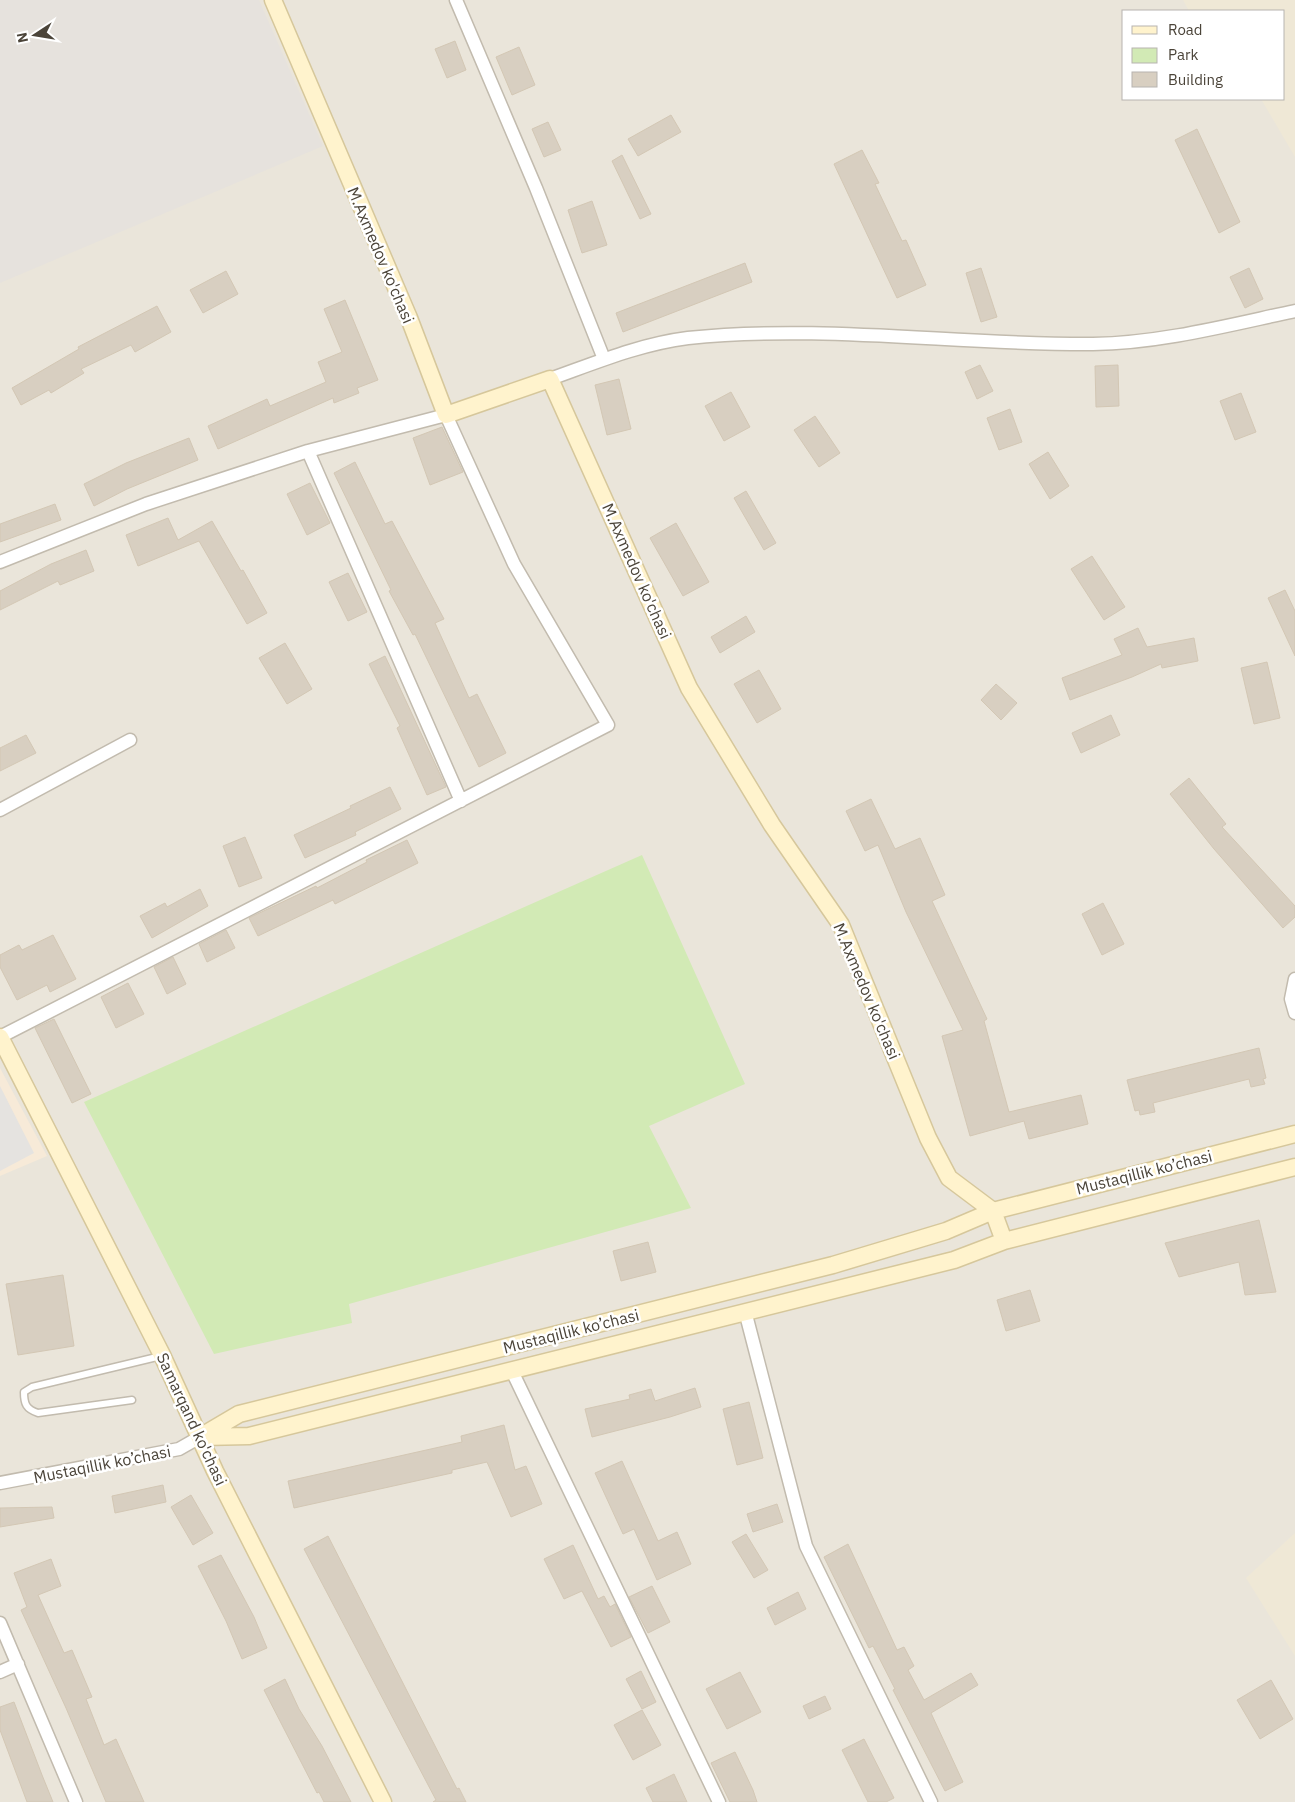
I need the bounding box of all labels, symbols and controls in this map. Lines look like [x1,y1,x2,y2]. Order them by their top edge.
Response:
north arrow [10,10,60,60]
legend [1122,10,1285,100]
text: Road [1168,20,1203,39]
text: N [12,31,32,45]
text: Park [1168,45,1198,64]
text: Building [1168,70,1223,89]
street label: M.Axmedov ko'chasi [343,184,419,326]
street label: M.Axmedov ko'chasi [598,500,676,642]
street label: M.Axmedov ko'chasi [829,920,905,1062]
street label: Mustaqillik ko’chasi [1074,1145,1214,1199]
street label: Mustaqillik ko’chasi [501,1304,641,1358]
street label: Samarqand ko'chasi [153,1350,231,1488]
street label: Mustaqillik ko’chasi [32,1441,172,1487]

